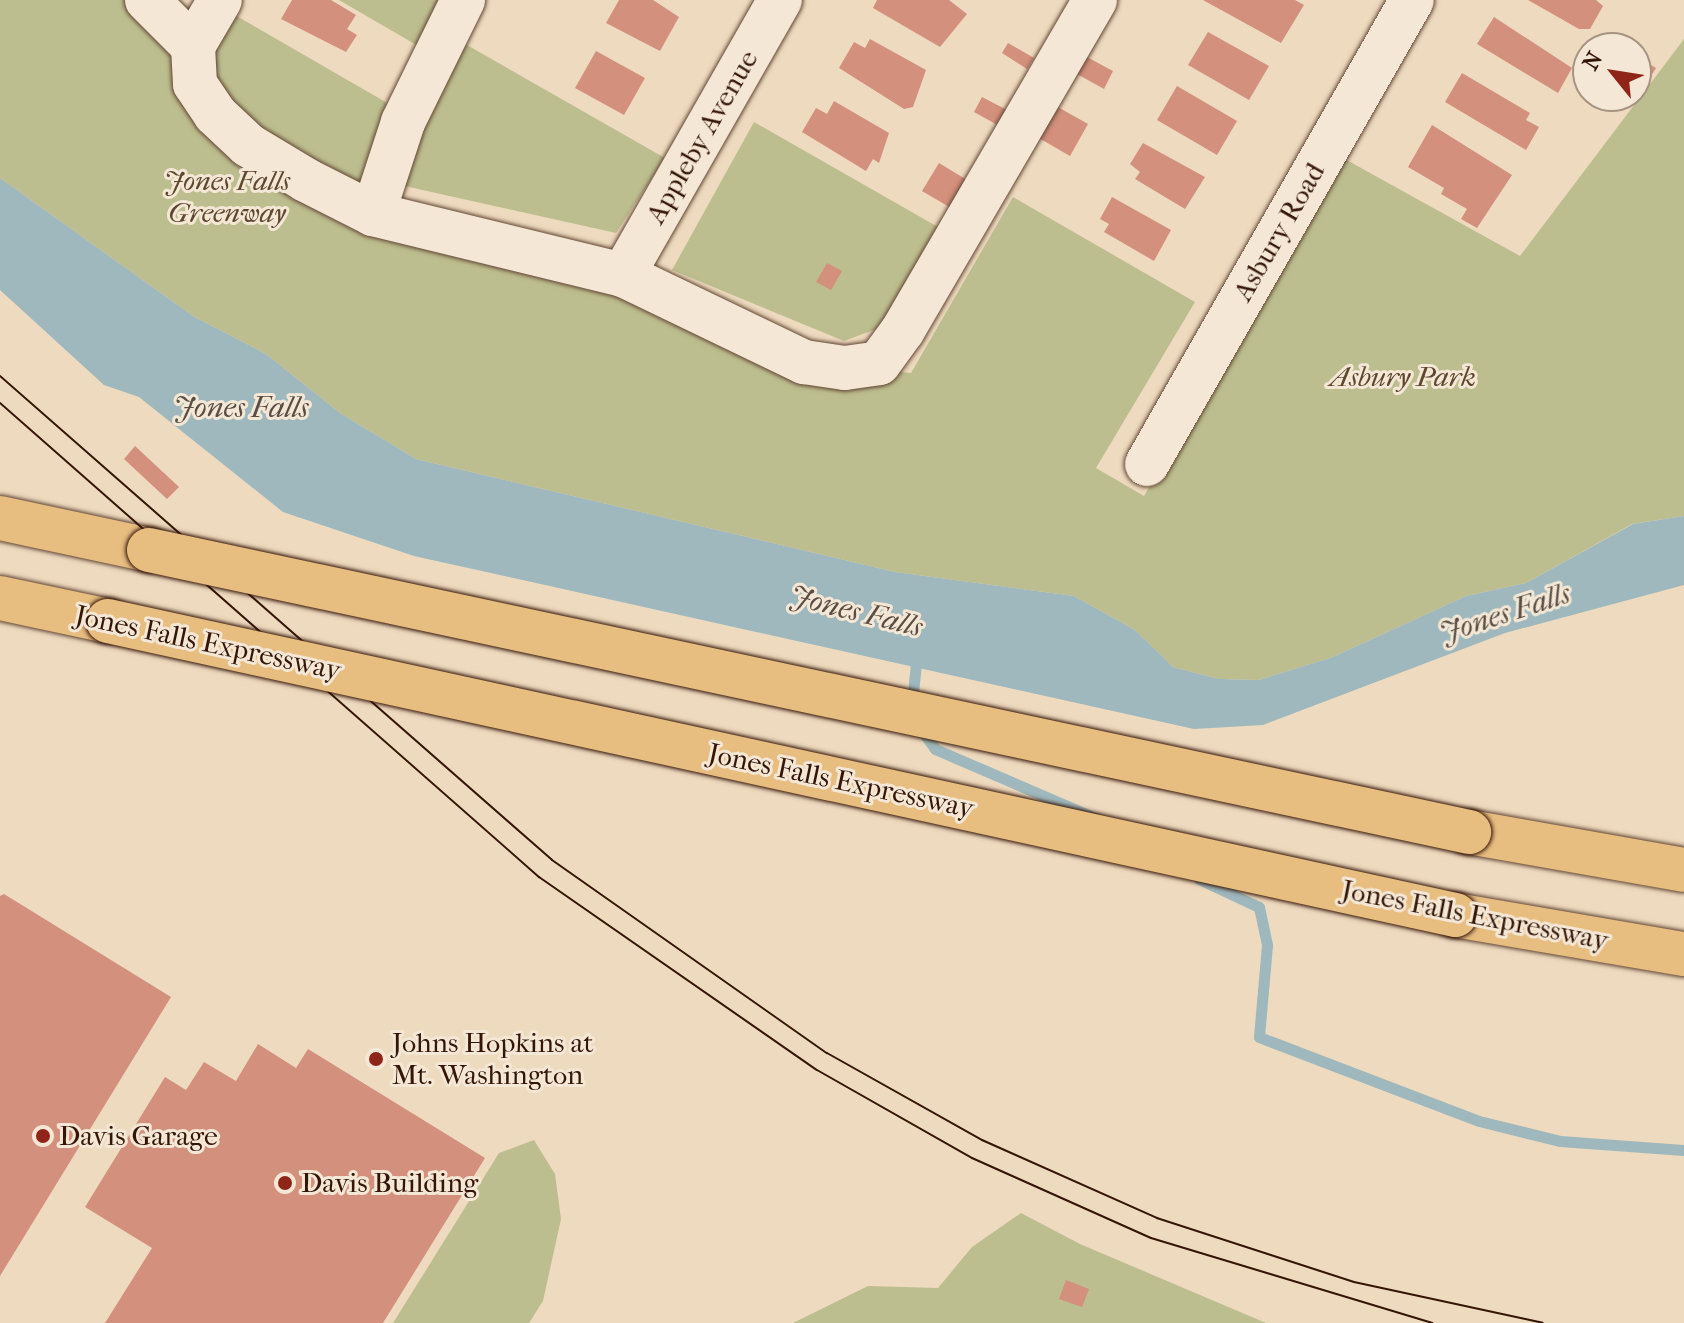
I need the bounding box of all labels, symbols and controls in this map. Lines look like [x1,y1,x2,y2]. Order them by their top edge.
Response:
north arrow [1572,32,1652,112]
street label: Appleby Avenue [639,44,765,230]
text: N [1578,47,1608,75]
street label: Asbury Road [1226,157,1332,307]
park label: Jones Falls Greenway [164,164,290,230]
park label: Asbury Park [1330,360,1476,394]
water label: Jones Falls [173,390,309,426]
water label: Jones Falls [1435,576,1575,652]
water label: Jones Falls [786,578,926,646]
street label: Jones Falls Expressway [72,598,344,688]
street label: Jones Falls Expressway [705,736,977,826]
street label: Jones Falls Expressway [1339,873,1611,957]
place label: Johns Hopkins at Mt. Washington [392,1026,593,1092]
marker: Johns Hopkins at Mt. Washington [367,1050,385,1068]
place label: Davis Garage [59,1119,218,1153]
marker: Davis Garage [34,1127,52,1145]
place label: Davis Building [301,1166,478,1200]
marker: Davis Building [276,1174,294,1192]

